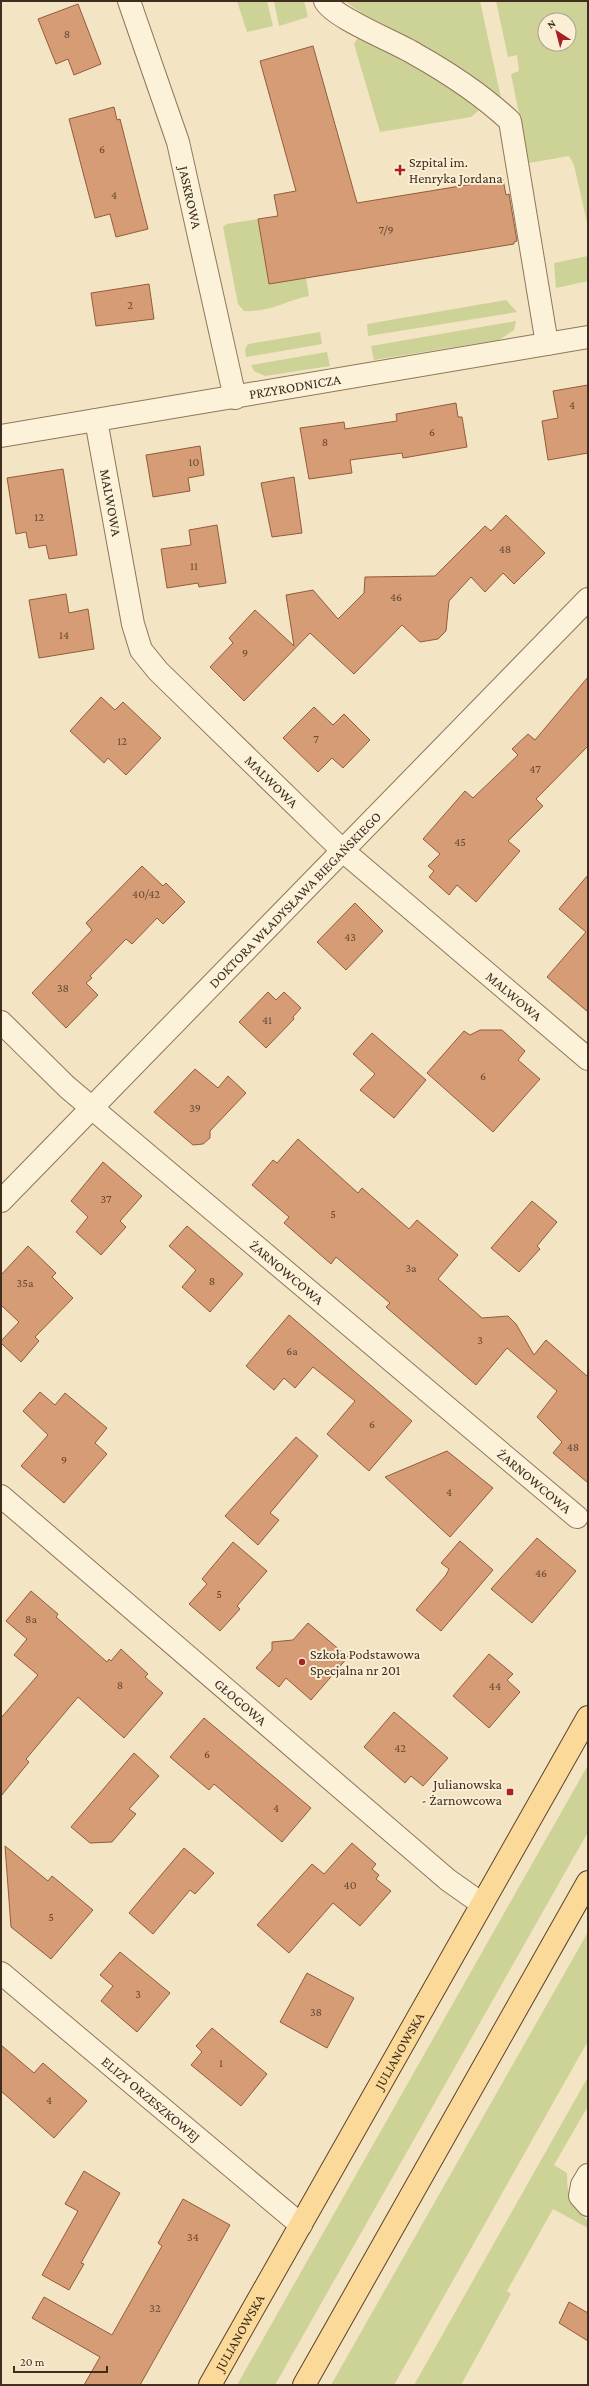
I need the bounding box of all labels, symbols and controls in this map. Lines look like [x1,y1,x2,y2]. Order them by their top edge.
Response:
north arrow [537,12,577,52]
text: N [545,17,558,31]
house number: 8 [64,27,70,41]
house number: 6 [99,142,105,156]
place label: Szpital im. Henryka Jordana [409,154,503,186]
street label: JASKROWA [175,163,205,230]
marker: Szpital im. Henryka Jordana [394,164,406,176]
house number: 4 [111,188,117,202]
house number: 7/9 [378,223,394,237]
house number: 2 [127,298,133,312]
street label: PRZYRODNICZA [248,371,342,402]
house number: 4 [569,398,575,412]
house number: 6 [429,425,435,439]
house number: 8 [322,435,328,449]
house number: 10 [189,455,200,469]
street label: MALWOWA [97,468,125,538]
house number: 12 [34,510,44,524]
house number: 48 [499,542,511,556]
house number: 11 [190,559,198,573]
house number: 46 [390,590,402,604]
house number: 14 [59,628,69,642]
house number: 9 [242,646,248,660]
house number: 7 [313,732,319,746]
house number: 12 [117,734,127,748]
street label: MALWOWA [242,752,302,811]
house number: 47 [529,762,541,776]
street label: DOKTORA WŁADYSŁAWA BIEGAŃSKIEGO [205,808,384,991]
house number: 45 [454,835,466,849]
house number: 40/42 [132,887,160,901]
house number: 43 [344,930,356,944]
street label: MALWOWA [483,968,545,1024]
house number: 38 [57,981,69,995]
house number: 41 [262,1013,272,1027]
house number: 6 [480,1069,486,1083]
house number: 39 [189,1101,201,1115]
house number: 37 [100,1192,112,1206]
house number: 5 [330,1207,336,1221]
street label: ŻARNOWCOWA [246,1237,327,1308]
house number: 3a [405,1261,417,1275]
house number: 8 [209,1274,215,1288]
house number: 35a [17,1276,34,1290]
house number: 3 [477,1333,483,1347]
house number: 6a [286,1344,298,1358]
house number: 6 [369,1417,375,1431]
house number: 48 [567,1440,579,1454]
street label: ŻARNOWCOWA [494,1445,575,1517]
house number: 9 [61,1453,67,1467]
house number: 4 [446,1485,452,1499]
house number: 46 [535,1566,547,1580]
house number: 5 [216,1587,222,1601]
house number: 8a [25,1612,37,1626]
place label: Szkoła Podstawowa Specjalna nr 201 [310,1646,421,1679]
marker: Szkoła Podstawowa Specjalna nr 201 [297,1657,307,1667]
street label: GŁOGOWA [211,1675,270,1729]
house number: 8 [117,1678,123,1692]
house number: 44 [489,1679,501,1693]
house number: 42 [394,1741,406,1755]
house number: 6 [204,1747,210,1761]
place label: Julianowska - Żarnowcowa [422,1776,503,1808]
marker: Julianowska - Żarnowcowa [505,1787,515,1797]
house number: 4 [273,1801,279,1815]
house number: 40 [344,1878,357,1892]
house number: 5 [48,1910,54,1924]
house number: 3 [135,1987,141,2001]
house number: 38 [310,2005,322,2019]
street label: JULIANOWSKA [370,2009,427,2094]
street label: ELIZY ORZESZKOWEJ [99,2053,204,2145]
house number: 1 [219,2056,223,2070]
house number: 4 [46,2093,52,2107]
house number: 34 [187,2230,199,2244]
street label: JULIANOWSKA [210,2291,268,2376]
house number: 32 [149,2301,161,2315]
scale bar [14,2348,107,2374]
text: 20 m [20,2355,45,2369]

